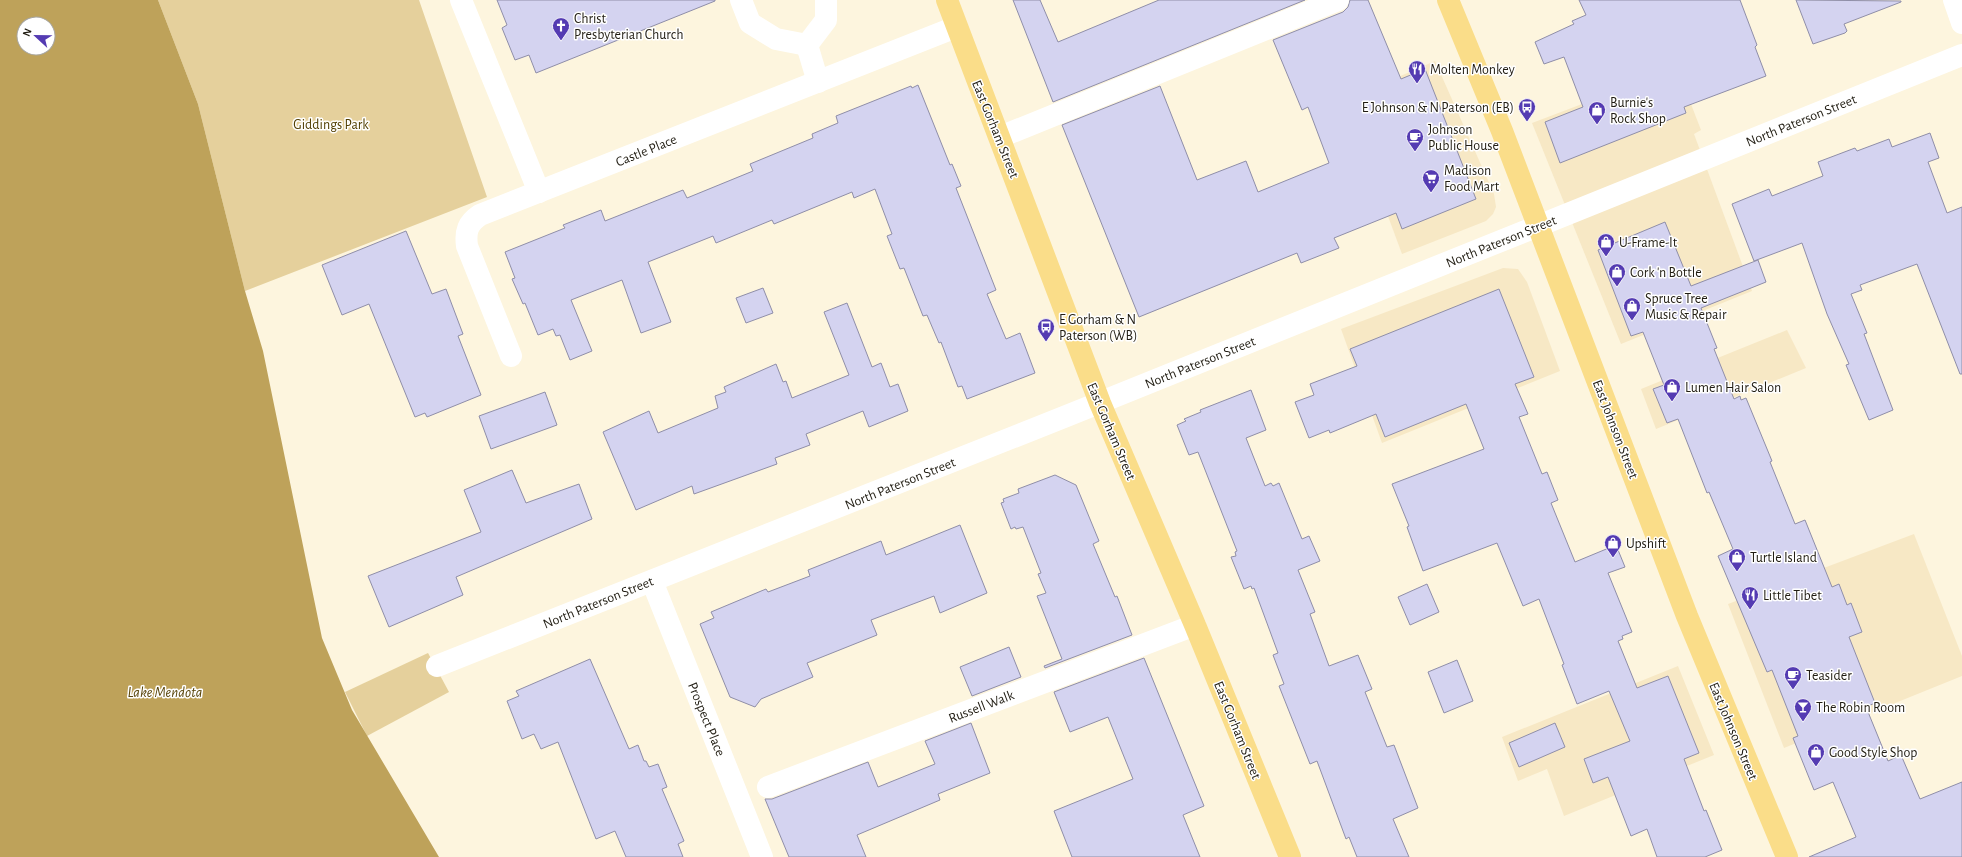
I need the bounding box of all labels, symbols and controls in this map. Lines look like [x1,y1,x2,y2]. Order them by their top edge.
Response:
place label: Christ Presbyterian Church [574,12,683,42]
north arrow [16,16,56,56]
church icon: Christ Presbyterian Church [551,16,571,41]
text: N [21,27,34,38]
restaurant icon: Molten Monkey [1407,59,1427,84]
place label: Molten Monkey [1430,63,1515,77]
street label: East Gorham Street [969,78,1021,181]
street label: North Paterson Street [1744,92,1859,149]
place label: Burnie's Rock Shop [1610,96,1666,126]
bus stop icon: E Johnson & N Paterson (EB) [1517,97,1537,122]
shop icon: Burnie's Rock Shop [1587,100,1607,125]
place label: E Johnson & N Paterson (EB) [1362,101,1514,115]
park label: Giddings Park [293,118,369,132]
place label: Johnson Public House [1428,123,1499,153]
cafe icon: Johnson Public House [1405,127,1425,152]
street label: Castle Place [614,132,679,170]
place label: Madison Food Mart [1444,164,1500,194]
supermarket icon: Madison Food Mart [1421,168,1441,193]
street label: North Paterson Street [1444,213,1559,270]
shop icon: U-Frame-It [1596,232,1616,257]
place label: U-Frame-It [1619,236,1678,250]
shop icon: Cork 'n Bottle [1607,262,1627,287]
place label: Cork 'n Bottle [1630,266,1702,280]
place label: Spruce Tree Music & Repair [1645,292,1727,322]
shop icon: Spruce Tree Music & Repair [1622,296,1642,321]
place label: E Gorham & N Paterson (WB) [1059,313,1137,343]
bus stop icon: E Gorham & N Paterson (WB) [1036,317,1056,342]
street label: North Paterson Street [1143,334,1258,391]
shop icon: Lumen Hair Salon [1662,377,1682,402]
street label: East Johnson Street [1590,378,1641,481]
street label: East Gorham Street [1084,381,1138,483]
place label: Lumen Hair Salon [1685,381,1781,395]
street label: North Paterson Street [843,455,958,512]
shop icon: Upshift [1603,533,1623,558]
place label: Upshift [1626,537,1667,551]
shop icon: Turtle Island [1727,547,1747,572]
place label: Turtle Island [1750,551,1817,565]
street label: North Paterson Street [541,574,656,631]
restaurant icon: Little Tibet [1740,585,1760,610]
place label: Little Tibet [1763,589,1822,603]
cafe icon: Teasider [1783,665,1803,690]
place label: Teasider [1806,669,1852,683]
street label: East Gorham Street [1211,679,1263,782]
street label: Prospect Place [685,680,727,758]
street label: East Johnson Street [1706,681,1760,783]
water label: Lake Mendota [128,685,202,700]
street label: Russell Walk [947,688,1017,726]
bar icon: The Robin Room [1793,697,1813,722]
place label: The Robin Room [1816,701,1905,715]
shop icon: Good Style Shop [1806,742,1826,767]
place label: Good Style Shop [1829,746,1917,760]

